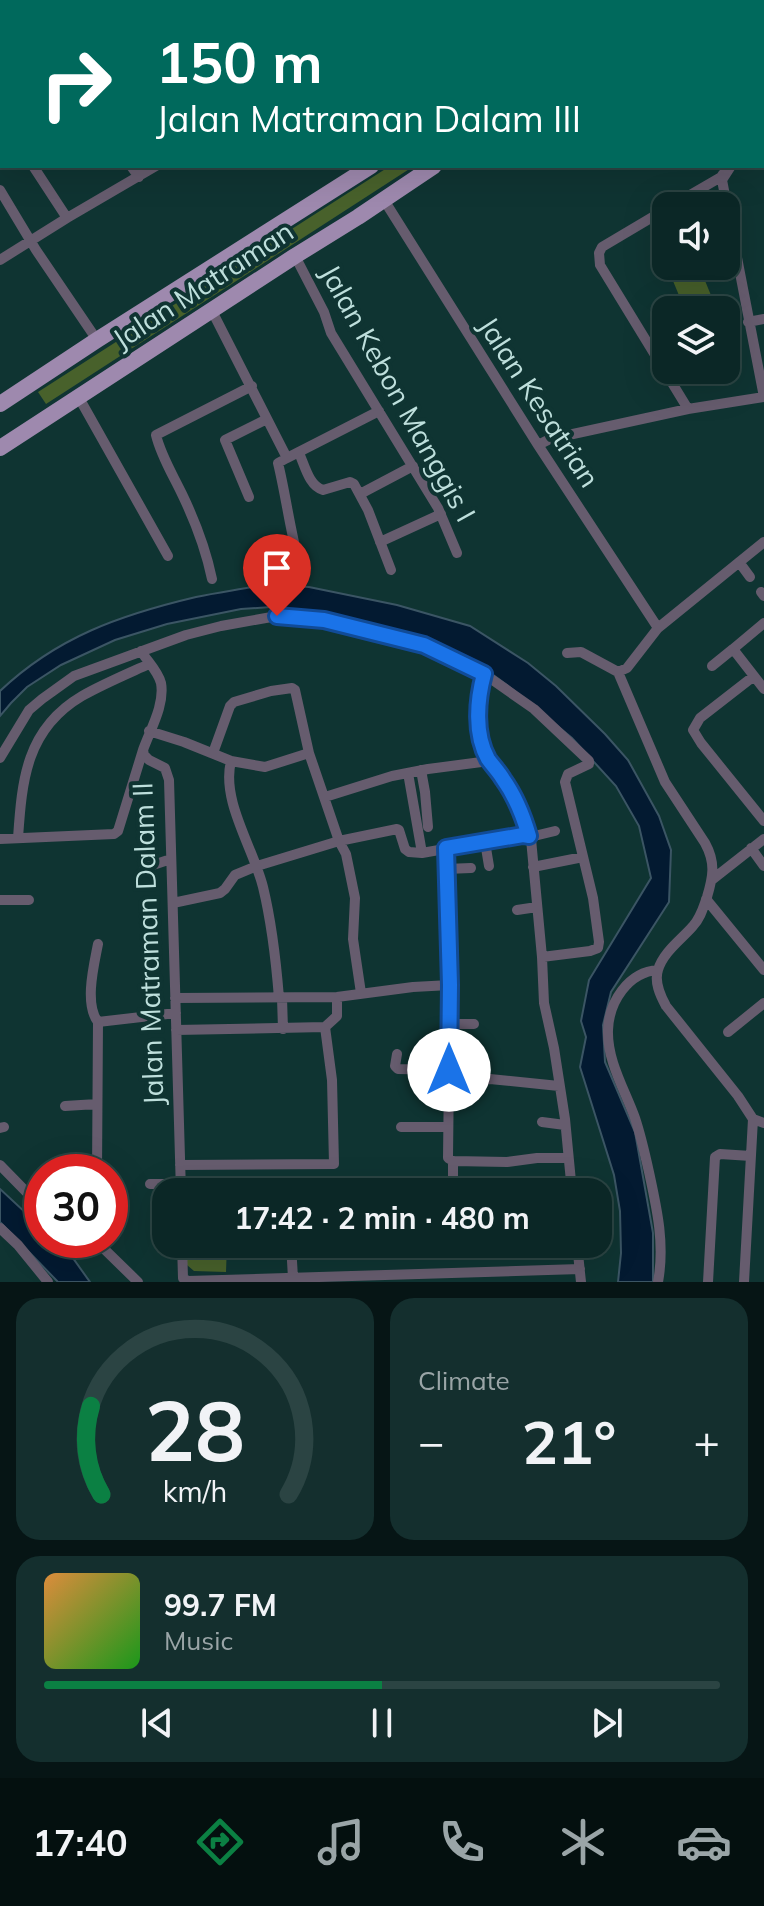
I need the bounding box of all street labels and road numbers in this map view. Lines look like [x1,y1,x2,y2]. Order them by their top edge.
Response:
street label: Jalan Matraman [106,213,300,356]
street label: Jalan Kebon Manggis I [313,258,484,527]
street label: Jalan Kesatrian [471,310,608,494]
street label: Jalan Matraman Dalam II [124,782,171,1106]

